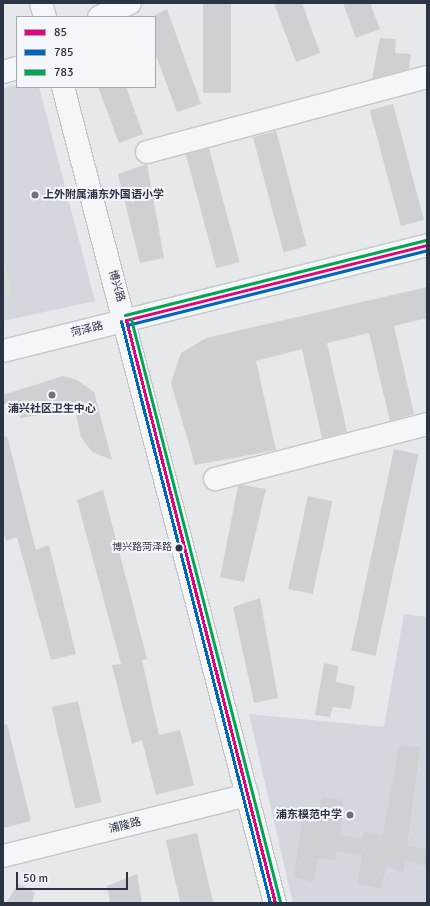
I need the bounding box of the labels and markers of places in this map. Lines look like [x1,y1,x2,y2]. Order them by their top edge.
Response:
place label: 上外附属浦东外国语小学 [43,188,164,202]
marker: 上外附属浦东外国语小学 [30,190,40,200]
marker: 浦兴社区卫生中心 [46,389,58,401]
place label: 浦兴社区卫生中心 [8,402,96,416]
place label: 博兴路菏泽路 [112,542,172,554]
marker: 博兴路菏泽路 [174,543,184,553]
place label: 浦东模范中学 [276,808,342,822]
marker: 浦东模范中学 [345,810,355,820]

